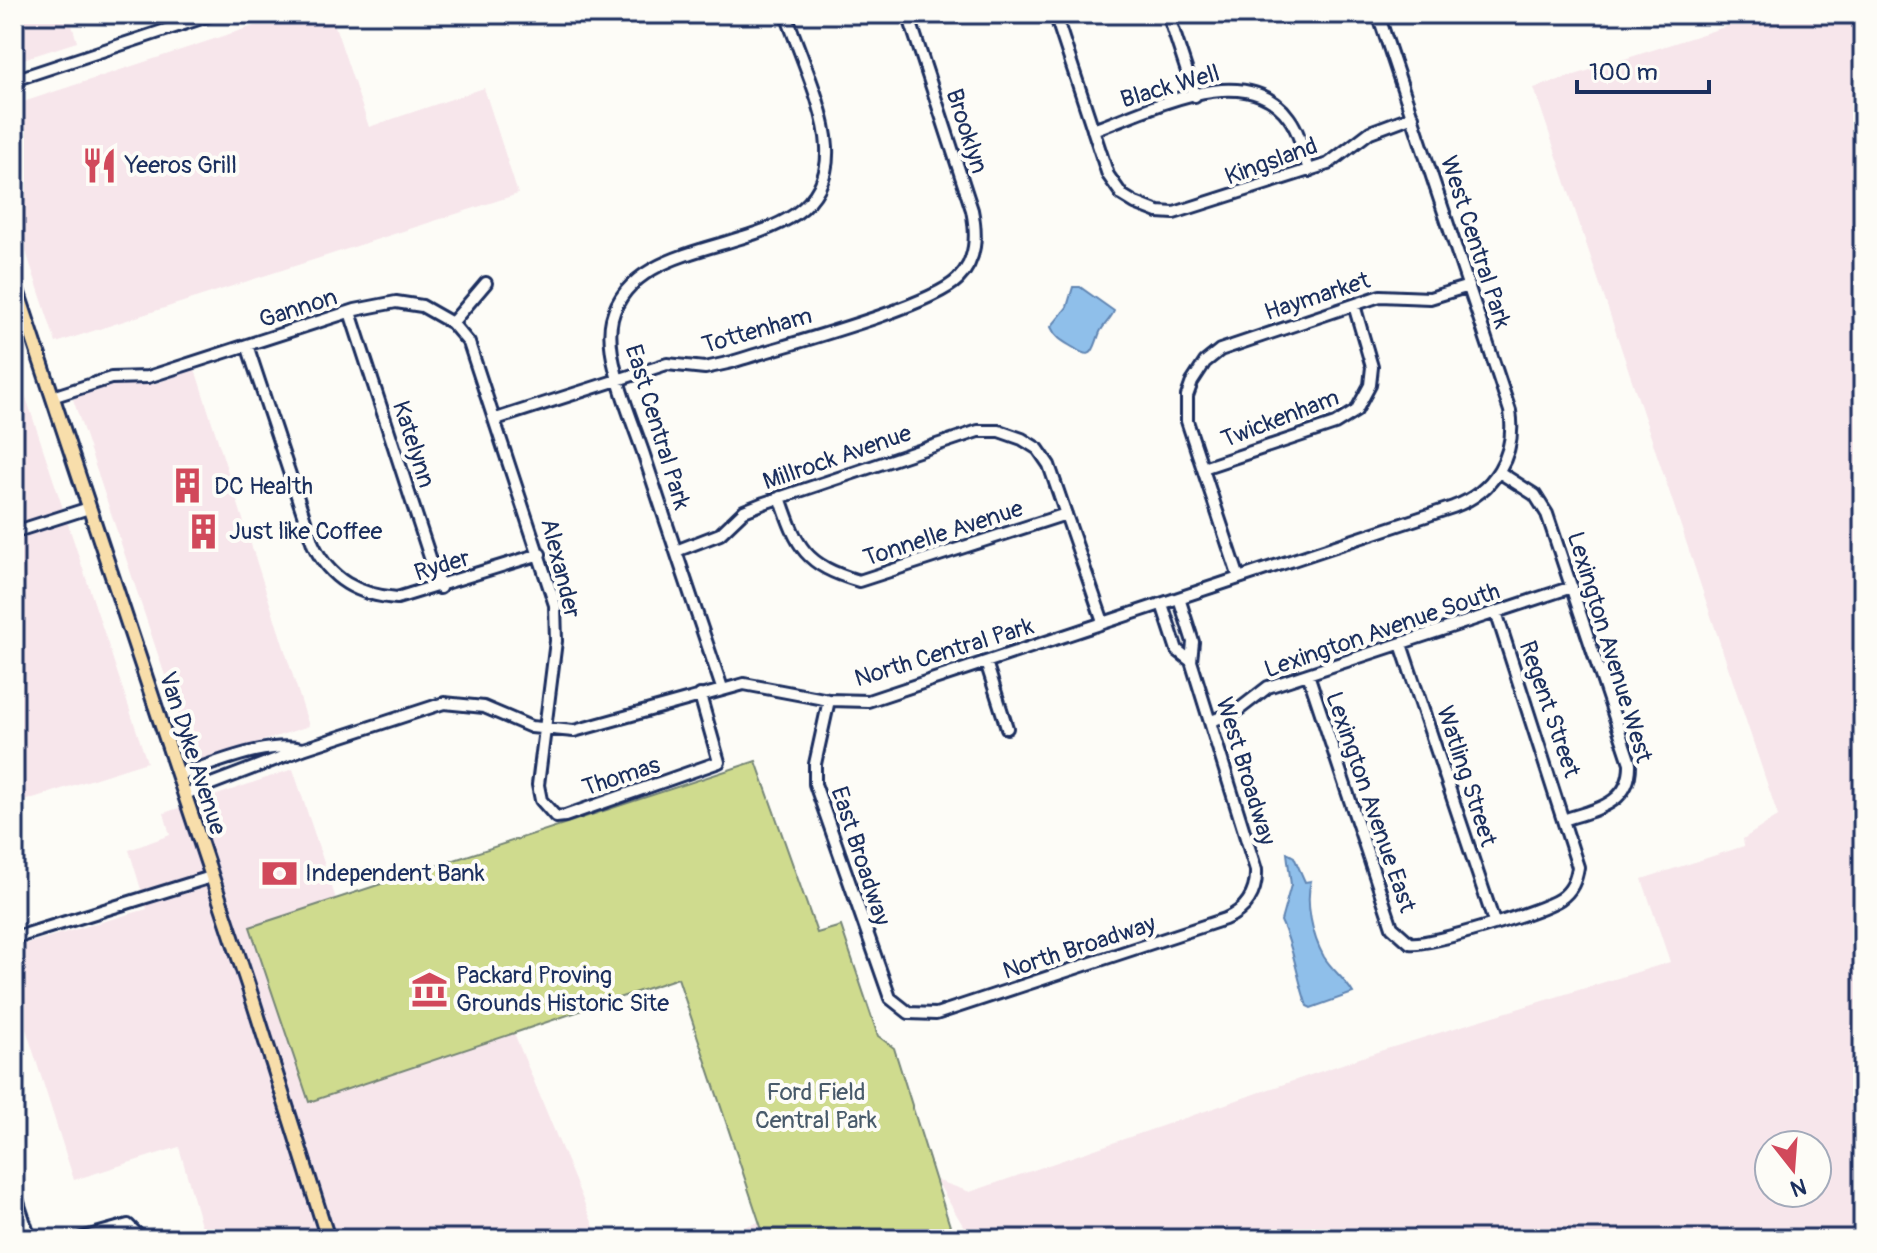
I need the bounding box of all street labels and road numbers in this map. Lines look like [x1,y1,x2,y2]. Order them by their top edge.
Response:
street label: Black Well [1117,59,1223,114]
street label: Brooklyn [939,85,994,177]
street label: Kingsland [1221,131,1321,192]
street label: West Central Park [1434,152,1517,332]
street label: Haymarket [1261,266,1374,327]
street label: Gannon [256,282,341,335]
street label: Tottenham [699,301,816,360]
street label: East Central Park [619,341,696,513]
street label: Twickenham [1217,383,1343,454]
street label: Katelynn [386,397,441,491]
street label: Millrock Avenue [759,418,915,496]
street label: Tonnelle Avenue [860,494,1027,573]
street label: Alexander [534,515,587,621]
street label: Lexington Avenue West [1561,528,1659,766]
street label: Ryder [411,543,474,588]
street label: Lexington Avenue South [1261,577,1504,684]
street label: North Central Park [851,611,1037,693]
street label: Regent Street [1513,637,1587,782]
street label: Van Dyke Avenue [153,668,233,839]
street label: Lexington Avenue East [1319,688,1422,916]
street label: West Broadway [1209,694,1282,849]
street label: Watling Street [1430,702,1503,851]
street label: Thomas [579,750,664,803]
street label: East Broadway [824,783,897,929]
street label: North Broadway [999,909,1159,986]

